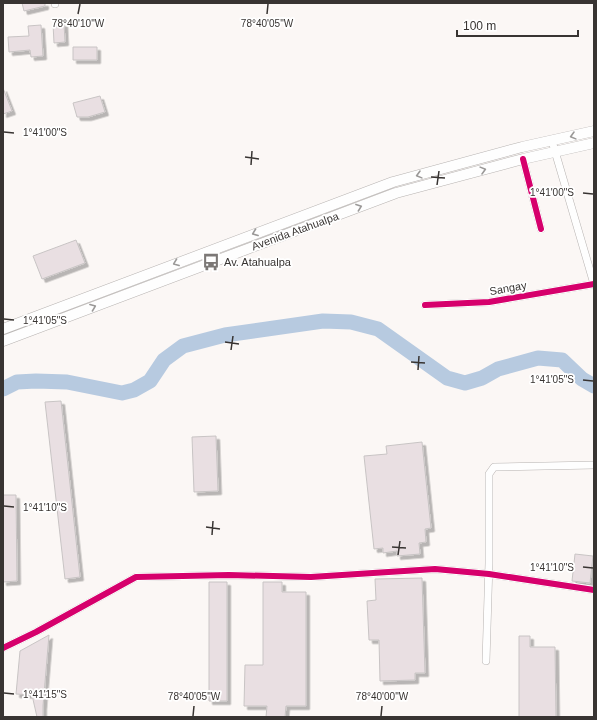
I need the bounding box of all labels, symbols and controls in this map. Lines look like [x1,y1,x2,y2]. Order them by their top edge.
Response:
scale bar [457,12,578,38]
text: 78°40'10"W [52,18,105,29]
text: 78°40'05"W [241,18,294,29]
text: 100 m [463,19,496,33]
text: 1°41'00"S [23,127,67,138]
one-way arrow [570,131,577,140]
one-way arrow [480,166,487,175]
one-way arrow [416,170,423,179]
text: 1°41'00"S [530,187,574,198]
one-way arrow [355,203,362,212]
street label: Avenida Atahualpa [250,209,341,252]
one-way arrow [251,228,258,236]
bus stop icon: Av. Atahualpa [201,252,221,272]
place label: Av. Atahualpa [224,256,292,268]
one-way arrow [172,258,179,266]
street label: Sangay [489,279,528,297]
one-way arrow [89,304,96,312]
text: 1°41'05"S [23,315,67,326]
text: 1°41'05"S [530,374,574,385]
text: 1°41'10"S [23,502,67,513]
text: 1°41'10"S [530,562,574,573]
text: 1°41'15"S [23,689,67,700]
text: 78°40'05"W [168,691,221,702]
text: 78°40'00"W [356,691,409,702]

